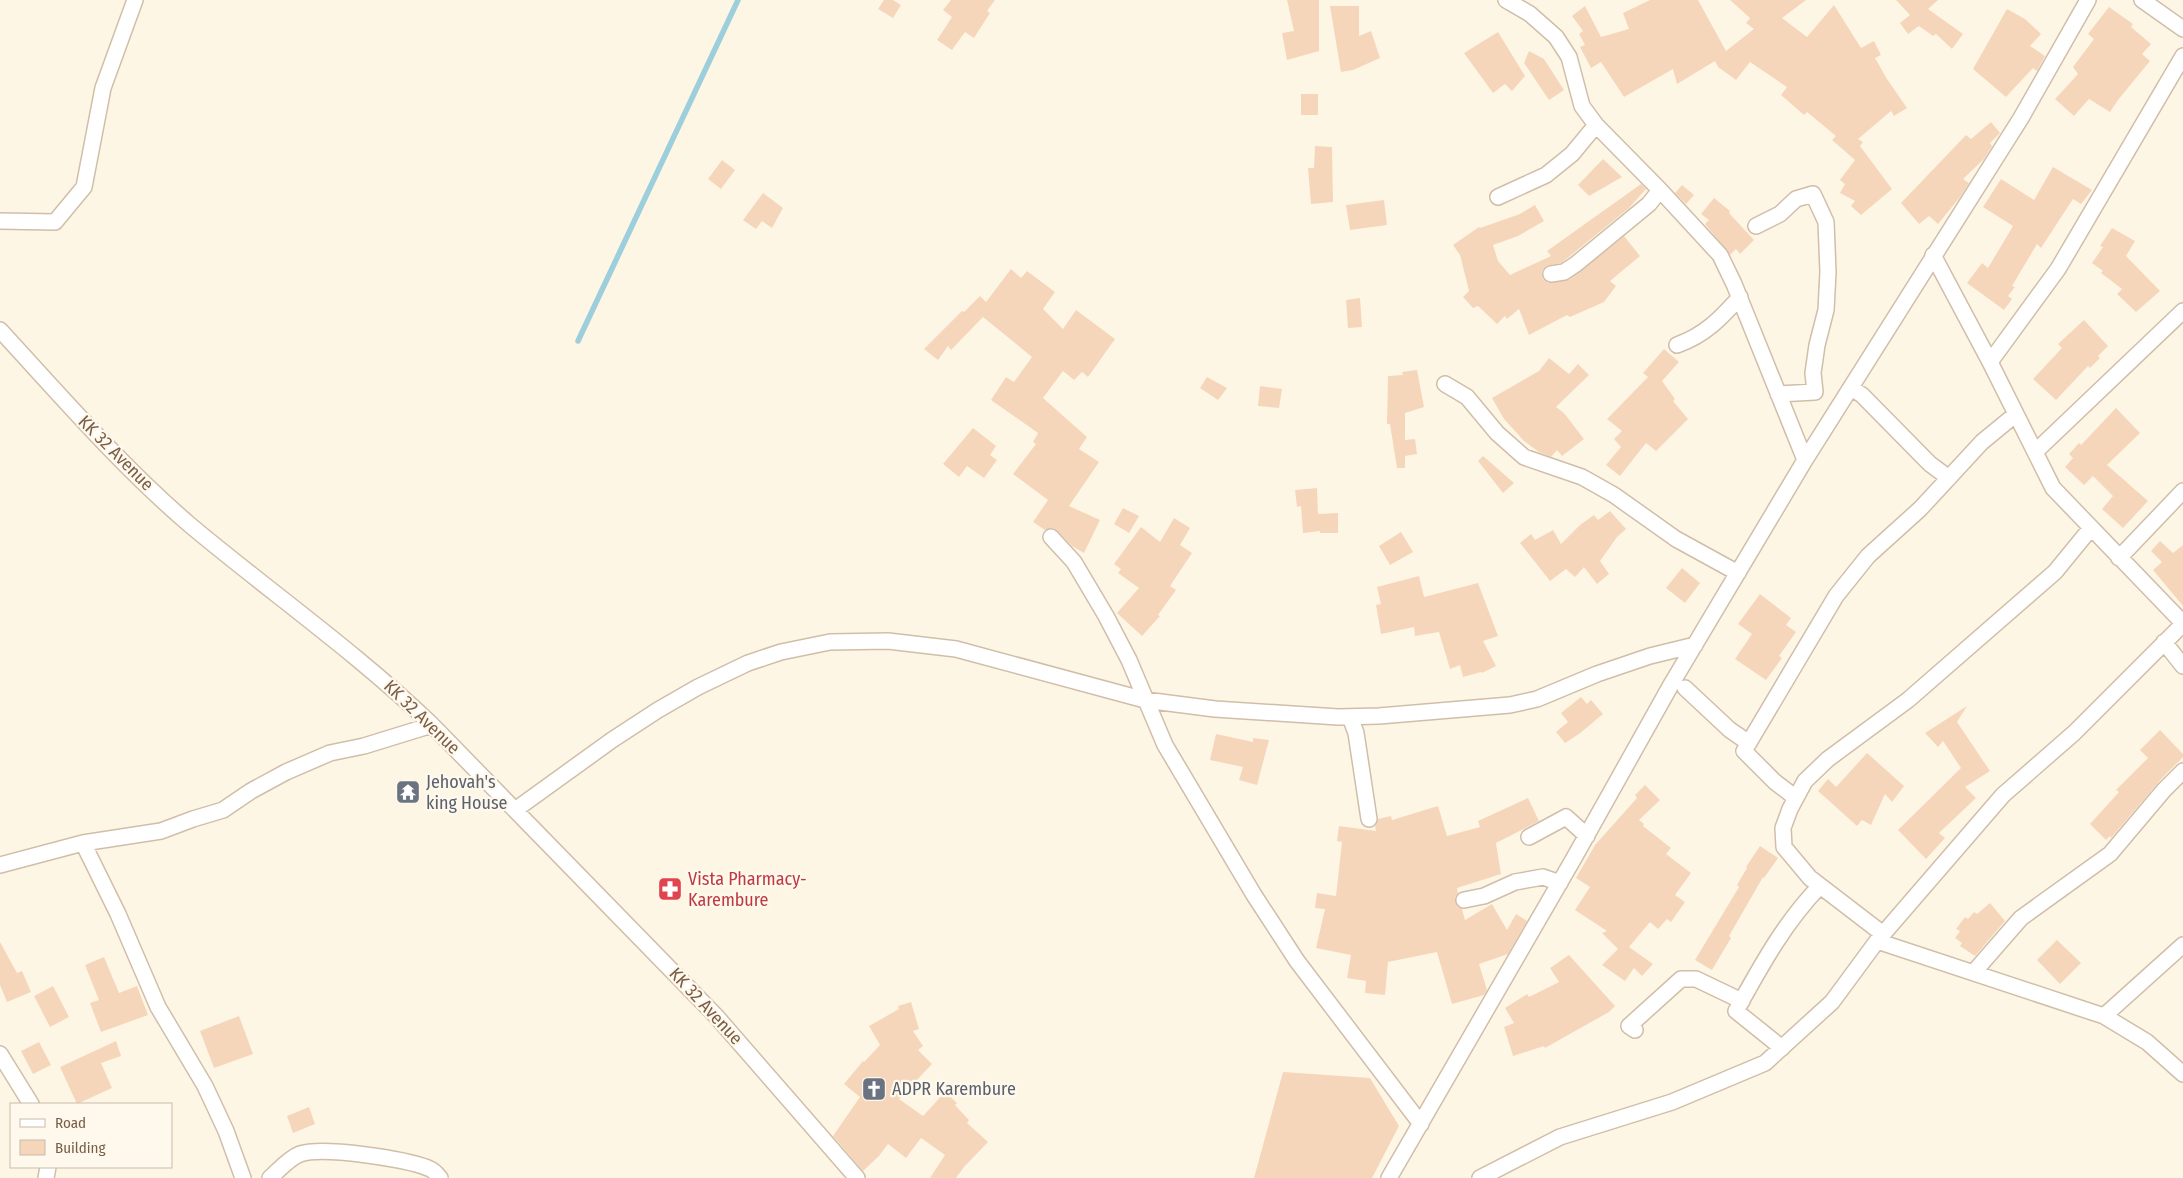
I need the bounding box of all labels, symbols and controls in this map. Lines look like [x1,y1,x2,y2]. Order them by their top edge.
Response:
street label: KK 32 Avenue [74,411,158,495]
street label: KK 32 Avenue [379,675,465,759]
place label: Jehovah's king House [426,771,508,814]
temple icon: Jehovah's king House [395,779,421,805]
place label: Vista Pharmacy- Karembure [688,868,807,911]
pharmacy icon: Vista Pharmacy- Karembure [657,876,683,902]
street label: KK 32 Avenue [665,963,747,1049]
church icon: ADPR Karembure [861,1076,887,1102]
place label: ADPR Karembure [892,1078,1016,1100]
legend [10,1103,172,1168]
text: Road [55,1114,86,1132]
text: Building [55,1139,106,1157]

